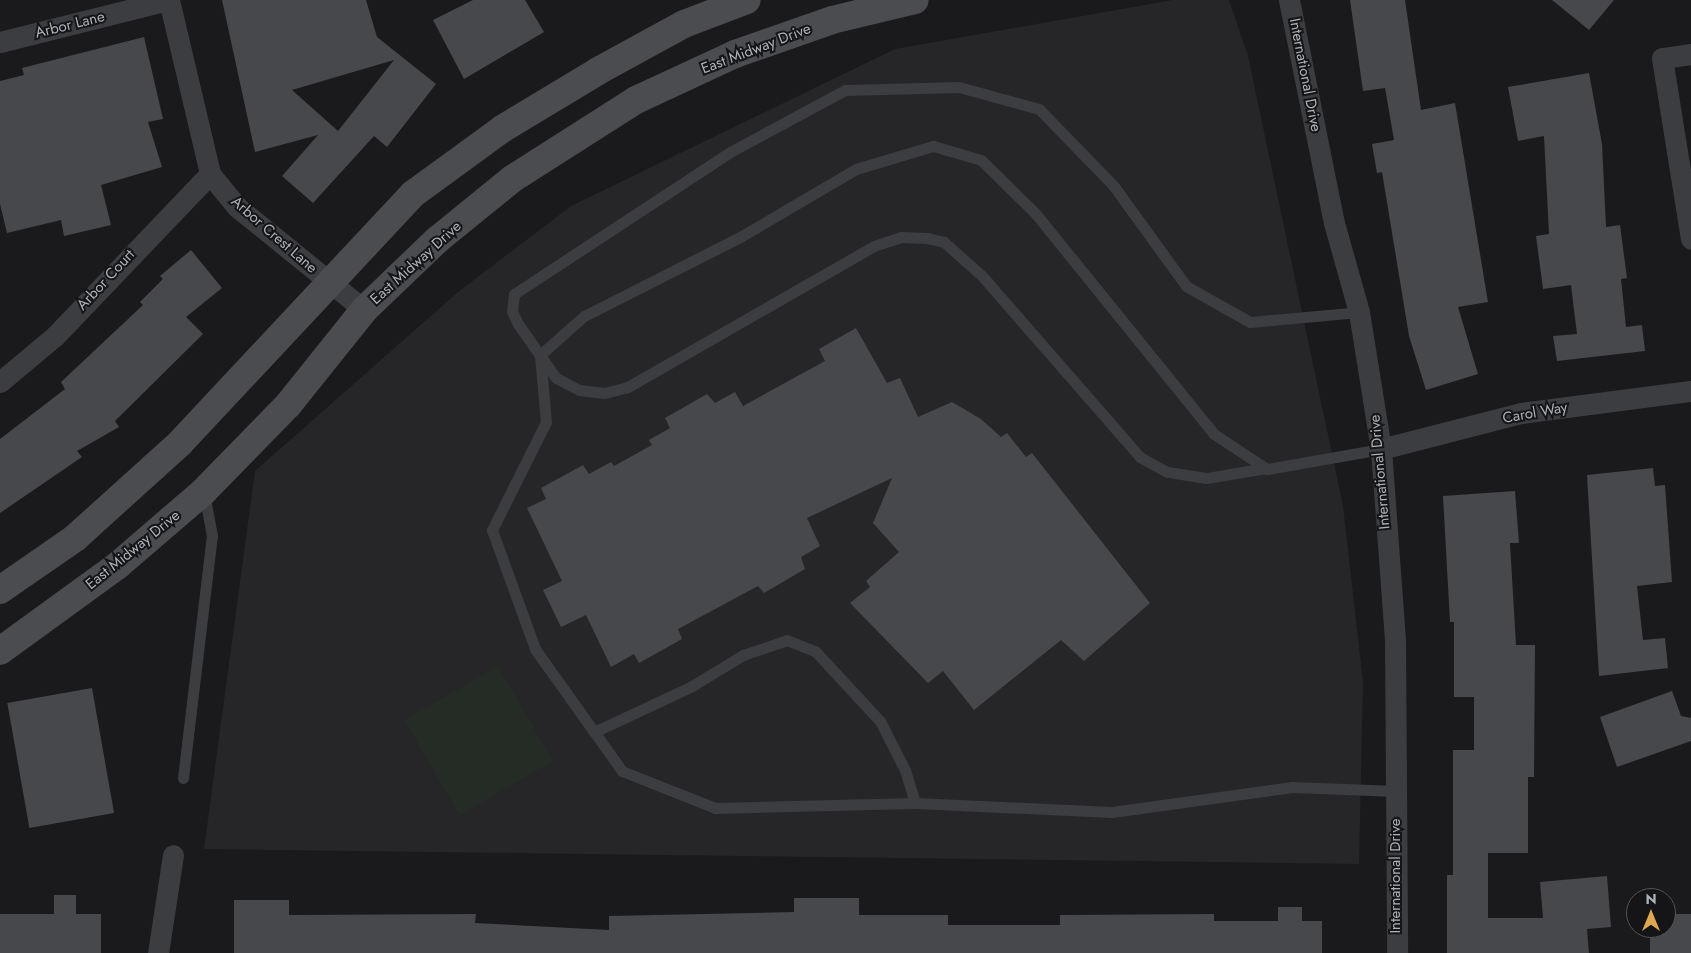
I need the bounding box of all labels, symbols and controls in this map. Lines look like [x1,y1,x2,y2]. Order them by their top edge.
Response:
street label: Arbor Lane [33,8,107,42]
street label: International Drive [1285,17,1325,133]
street label: East Midway Drive [699,20,813,78]
street label: Arbor Crest Lane [227,193,321,277]
street label: East Midway Drive [367,218,465,308]
street label: Arbor Court [73,246,139,314]
street label: Carol Way [1501,398,1569,428]
street label: International Drive [1366,414,1394,530]
street label: East Midway Drive [82,507,184,593]
street label: International Drive [1387,818,1405,934]
north arrow [1626,888,1676,938]
text: N [1645,889,1657,909]

